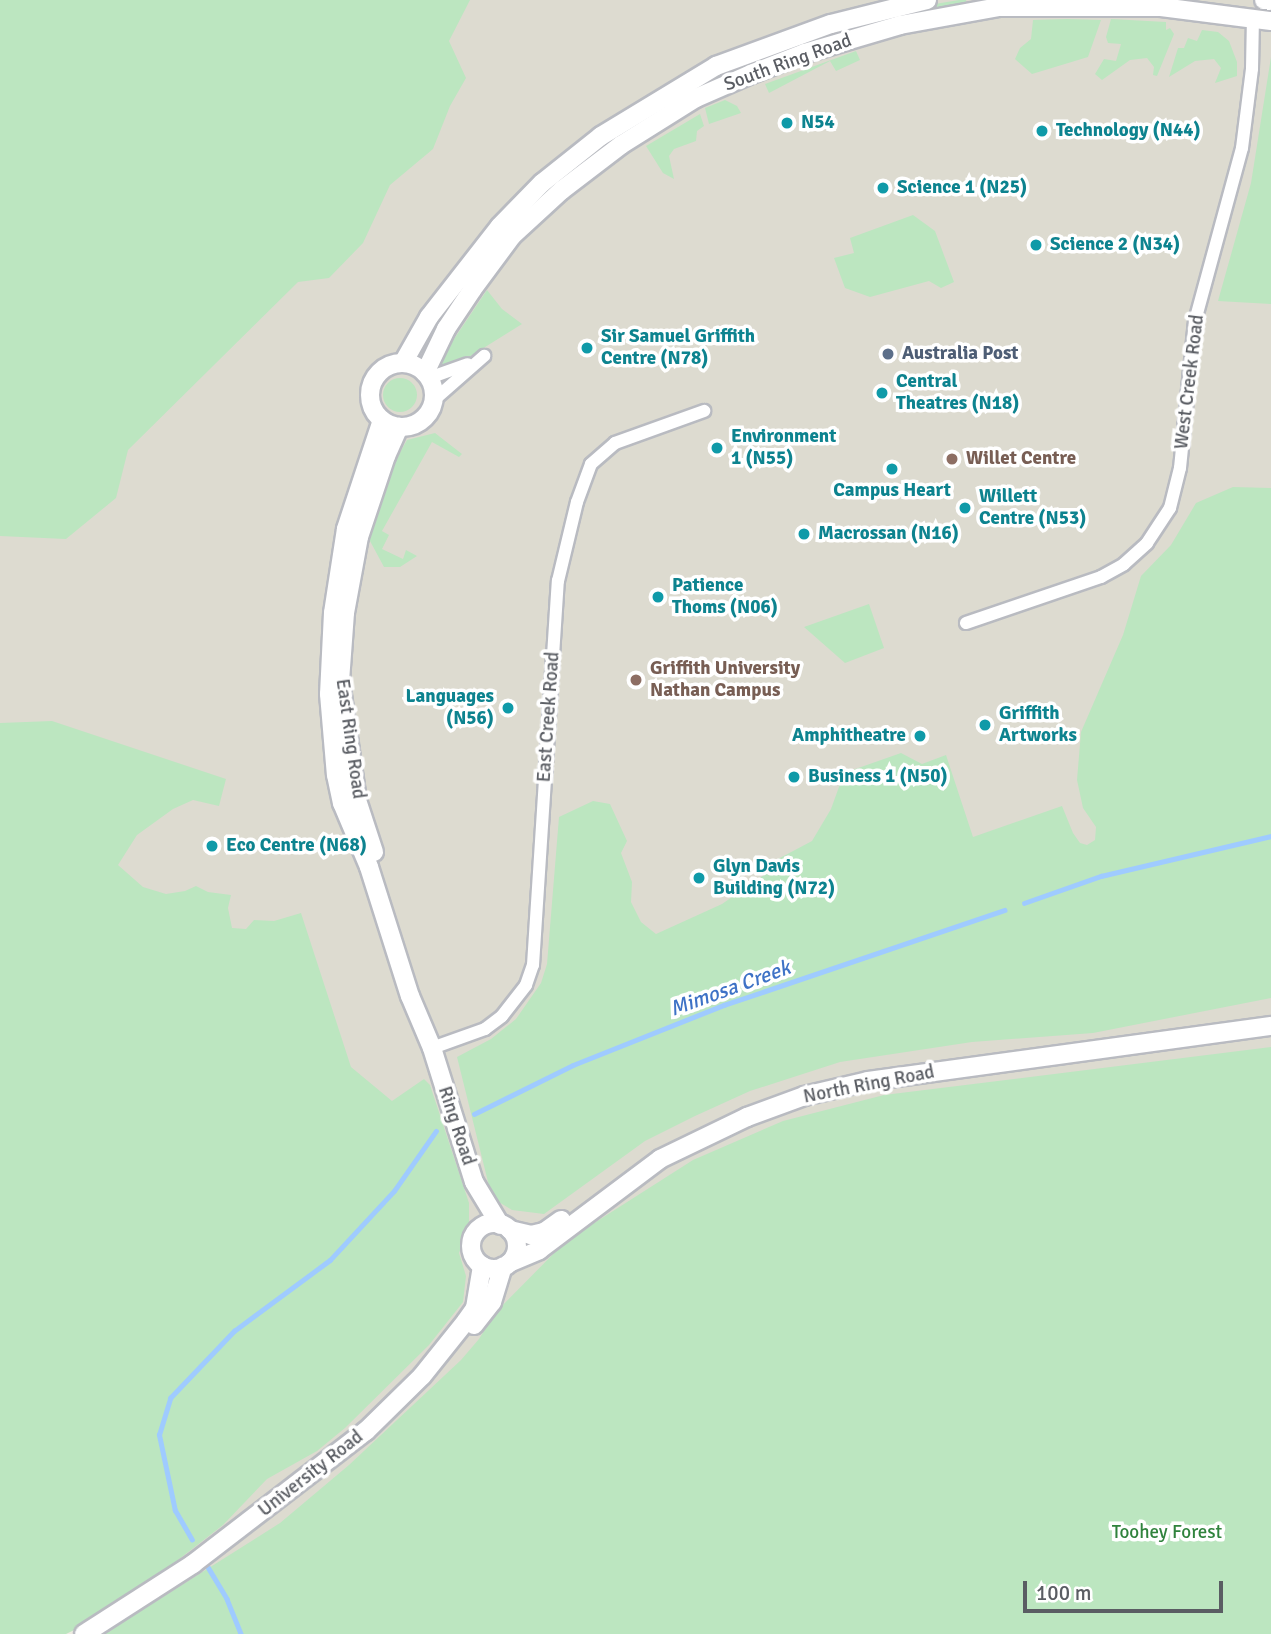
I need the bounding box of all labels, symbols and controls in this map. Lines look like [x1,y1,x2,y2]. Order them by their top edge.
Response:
street label: South Ring Road [721,29,855,97]
place label: N54 [801,112,835,134]
marker: N54 [779,115,795,131]
place label: Technology (N44) [1056,120,1201,142]
marker: Technology (N44) [1034,123,1050,139]
place label: Science 1 (N25) [897,177,1027,199]
marker: Science 1 (N25) [875,180,891,196]
place label: Science 2 (N34) [1050,234,1180,256]
marker: Science 2 (N34) [1028,237,1044,253]
street label: West Creek Road [1170,313,1210,451]
place label: Sir Samuel Griffith Centre (N78) [601,326,755,370]
marker: Sir Samuel Griffith Centre (N78) [579,340,595,356]
place label: Australia Post [902,343,1018,365]
marker: Australia Post [880,346,896,362]
place label: Central Theatres (N18) [896,371,1019,415]
marker: Central Theatres (N18) [874,385,890,401]
place label: Environment 1 (N55) [731,426,836,470]
marker: Environment 1 (N55) [709,440,725,456]
place label: Willet Centre [966,448,1076,470]
marker: Willet Centre [944,451,960,467]
marker: Campus Heart [884,461,900,477]
place label: Campus Heart [833,480,951,502]
place label: Willett Centre (N53) [979,486,1086,530]
marker: Willett Centre (N53) [957,500,973,516]
place label: Macrossan (N16) [818,523,959,545]
marker: Macrossan (N16) [796,526,812,542]
place label: Patience Thoms (N06) [672,575,778,619]
marker: Patience Thoms (N06) [650,589,666,605]
street label: East Creek Road [533,651,565,783]
place label: Griffith University Nathan Campus [650,658,800,702]
marker: Griffith University Nathan Campus [628,672,644,688]
street label: East Ring Road [330,677,370,801]
place label: Languages (N56) [406,686,494,730]
marker: Languages (N56) [500,700,516,716]
place label: Griffith Artworks [999,703,1077,747]
marker: Griffith Artworks [977,717,993,733]
place label: Amphitheatre [792,725,906,747]
marker: Amphitheatre [912,728,928,744]
place label: Business 1 (N50) [808,766,948,788]
marker: Business 1 (N50) [786,769,802,785]
place label: Eco Centre (N68) [226,835,367,857]
marker: Eco Centre (N68) [204,838,220,854]
place label: Glyn Davis Building (N72) [713,856,835,900]
marker: Glyn Davis Building (N72) [691,870,707,886]
water label: Mimosa Creek [666,955,794,1021]
street label: North Ring Road [801,1061,937,1109]
street label: Ring Road [433,1084,479,1168]
street label: University Road [254,1426,368,1522]
park label: Toohey Forest [1112,1522,1222,1544]
scale bar [1026,1568,1226,1612]
text: 100 m [1036,1580,1091,1606]

